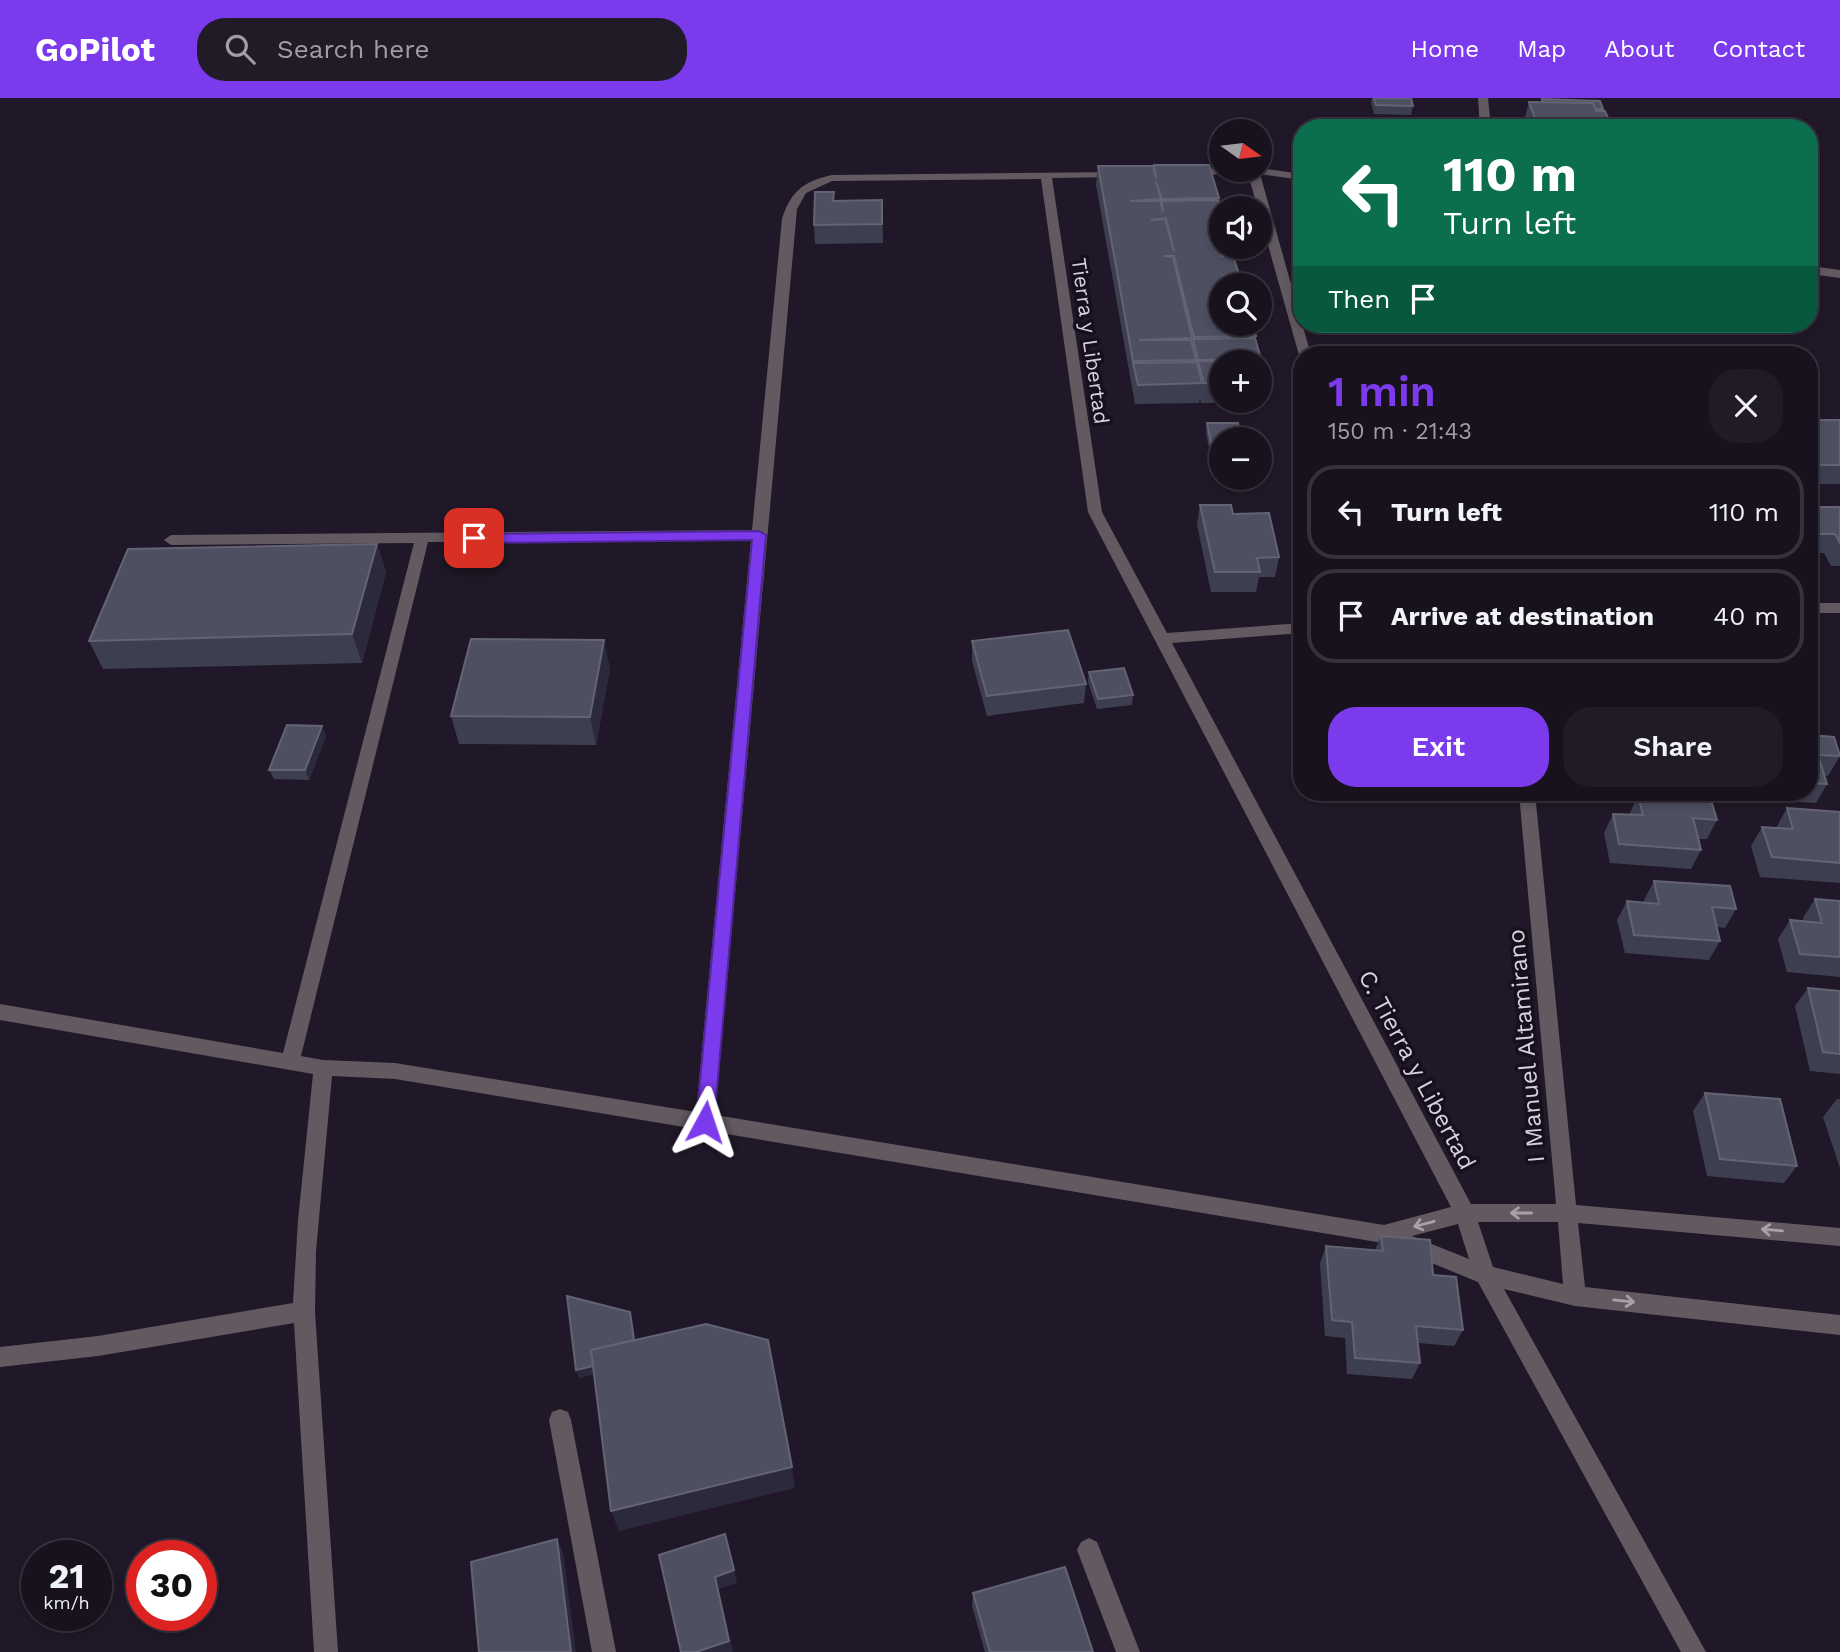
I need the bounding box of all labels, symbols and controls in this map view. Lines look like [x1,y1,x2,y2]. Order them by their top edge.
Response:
search box [197,18,687,81]
text: GoPilot [35,30,155,69]
icon: search [221,30,259,68]
text: Search here [277,34,429,64]
text: Home [1411,35,1479,63]
text: Map [1517,35,1566,63]
text: About [1604,35,1674,63]
text: Contact [1712,35,1805,63]
north arrow [1209,119,1272,182]
map controls [1209,119,1272,490]
text: 110 m [1443,145,1577,203]
icon: left [1328,147,1419,238]
button: sound [1209,196,1272,259]
text: Turn left [1443,204,1576,242]
street label: Tierra y Libertad [1066,256,1115,426]
button: search [1209,273,1272,336]
icon: arrive [1404,280,1442,318]
text: Then [1328,284,1390,314]
button: + [1209,350,1272,413]
text: 1 min [1328,367,1436,416]
button: close [1709,369,1783,443]
text: 150 m · 21:43 [1328,418,1472,445]
button: − [1209,427,1272,490]
icon: left [1332,493,1370,531]
text: Turn left [1391,497,1502,527]
text: 110 m [1709,497,1779,527]
pin [444,508,504,568]
icon: arrive [455,519,493,557]
icon: arrive [1332,597,1370,635]
text: Arrive at destination [1391,601,1654,631]
text: 40 m [1713,601,1779,631]
button: Exit [1328,707,1549,787]
button: Share [1563,707,1783,787]
street label: I Manuel Altamirano [1502,928,1550,1164]
street label: C. Tierra y Libertad [1353,966,1481,1174]
position arrow [668,1085,742,1159]
one-way arrow [1510,1206,1533,1220]
one-way arrow [1414,1218,1436,1231]
one-way arrow [1761,1223,1784,1236]
one-way arrow [1612,1295,1635,1308]
speed limit sign: 30 [126,1540,217,1631]
text: 21 [49,1555,84,1597]
text: km/h [43,1592,90,1613]

